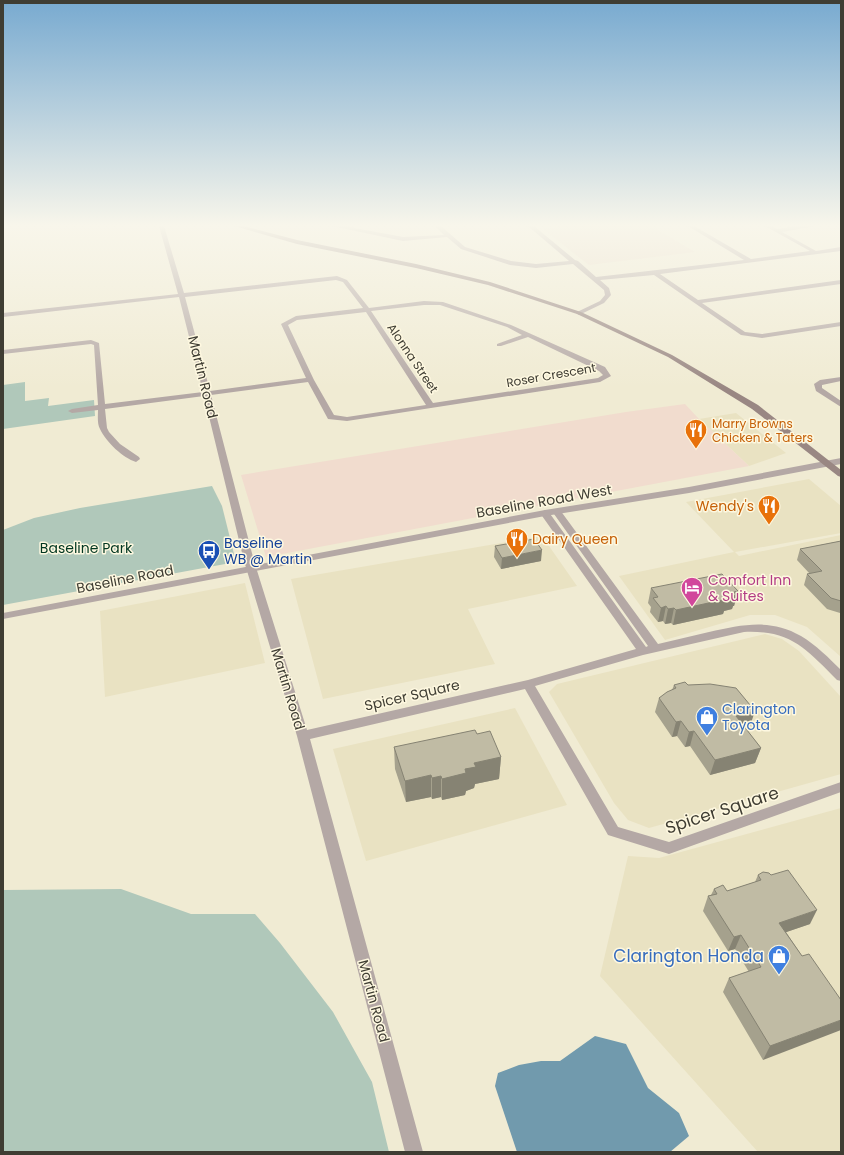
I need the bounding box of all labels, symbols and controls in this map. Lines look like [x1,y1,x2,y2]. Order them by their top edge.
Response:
street label: Alonna Street [383,320,443,396]
street label: Martin Road [183,334,223,420]
street label: Roser Crescent [505,359,597,391]
place label: Marry Browns Chicken & Taters [712,415,813,446]
restaurant icon: Marry Browns Chicken & Taters [683,417,709,450]
street label: Baseline Road West [475,479,613,523]
restaurant icon: Wendy's [756,493,782,526]
place label: Wendy's [696,496,754,516]
restaurant icon: Dairy Queen [504,526,530,559]
place label: Dairy Queen [532,529,618,549]
place label: Baseline WB @ Martin [224,533,312,569]
park label: Baseline Park [40,538,133,558]
bus stop icon: Baseline WB @ Martin [196,538,222,571]
street label: Baseline Road [75,560,175,598]
place label: Comfort Inn & Suites [708,570,791,606]
hotel icon: Comfort Inn & Suites [679,575,705,608]
street label: Martin Road [266,646,310,732]
street label: Spicer Square [362,674,462,716]
place label: Clarington Toyota [722,699,796,735]
shop icon: Clarington Toyota [694,704,720,737]
street label: Spicer Square [662,780,782,840]
shop icon: Clarington Honda [766,943,792,976]
place label: Clarington Honda [613,944,764,968]
street label: Martin Road [353,958,395,1044]

